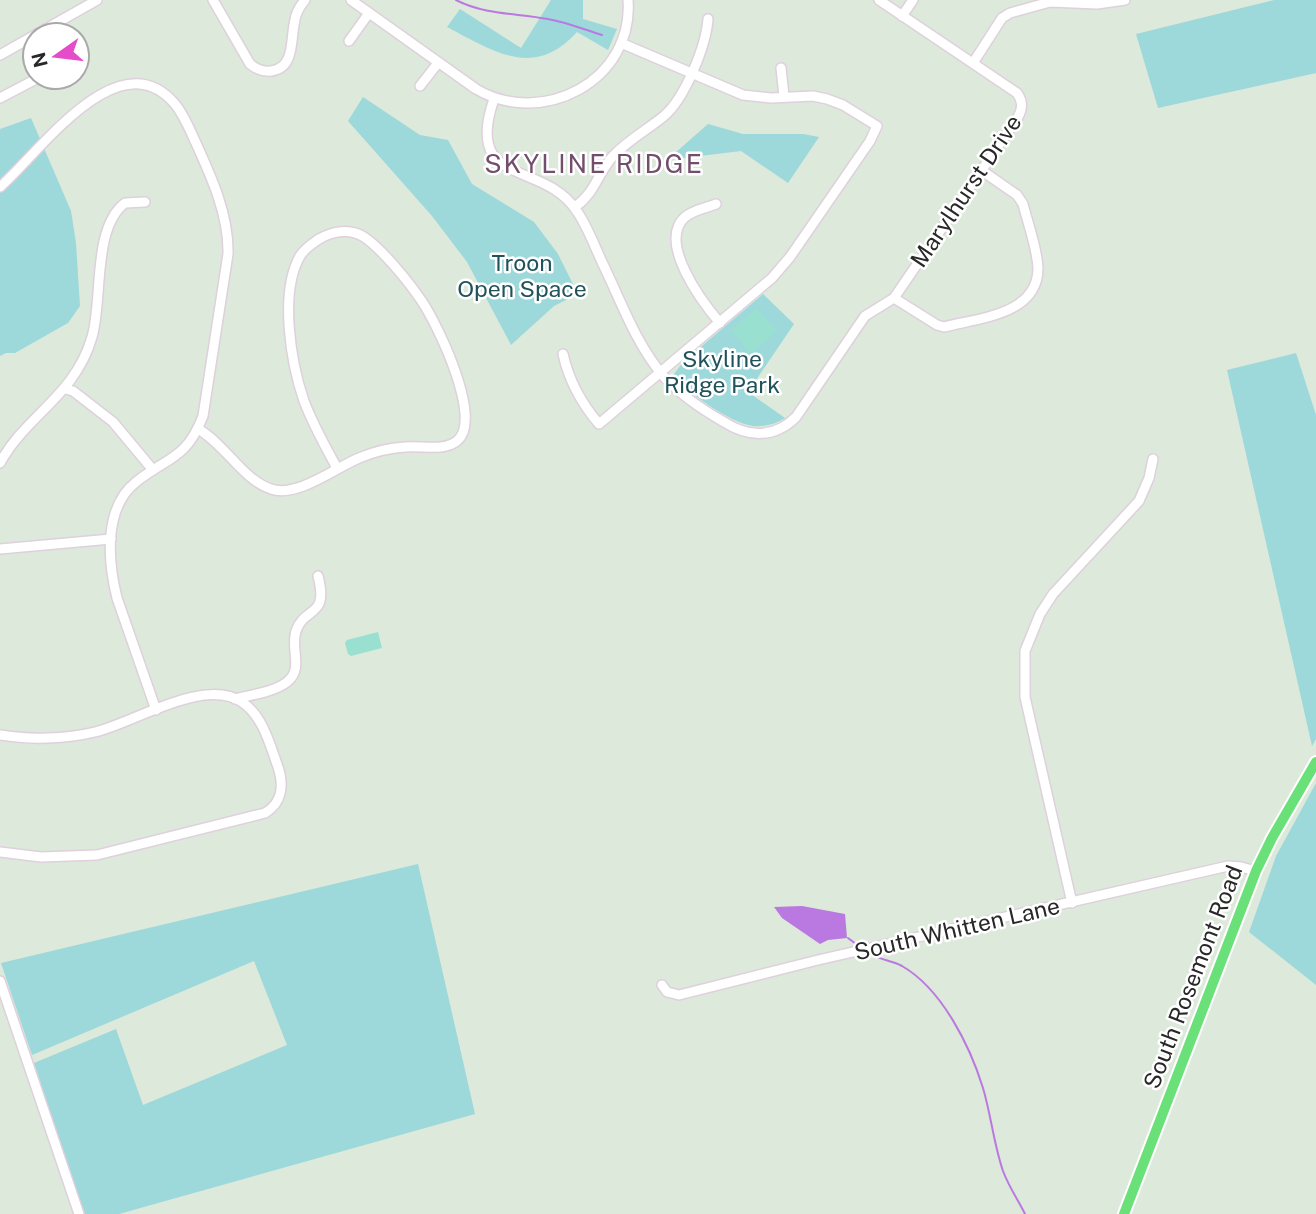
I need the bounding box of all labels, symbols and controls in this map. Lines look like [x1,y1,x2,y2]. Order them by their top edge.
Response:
north arrow [21,21,91,91]
text: N [27,50,52,70]
street label: Marylhurst Drive [905,109,1027,272]
district label: SKYLINE RIDGE [484,148,704,179]
park label: Troon Open Space [457,249,587,302]
park label: Skyline Ridge Park [664,345,780,398]
street label: South Rosemont Road [1137,861,1248,1092]
street label: South Whitten Lane [851,892,1062,965]

